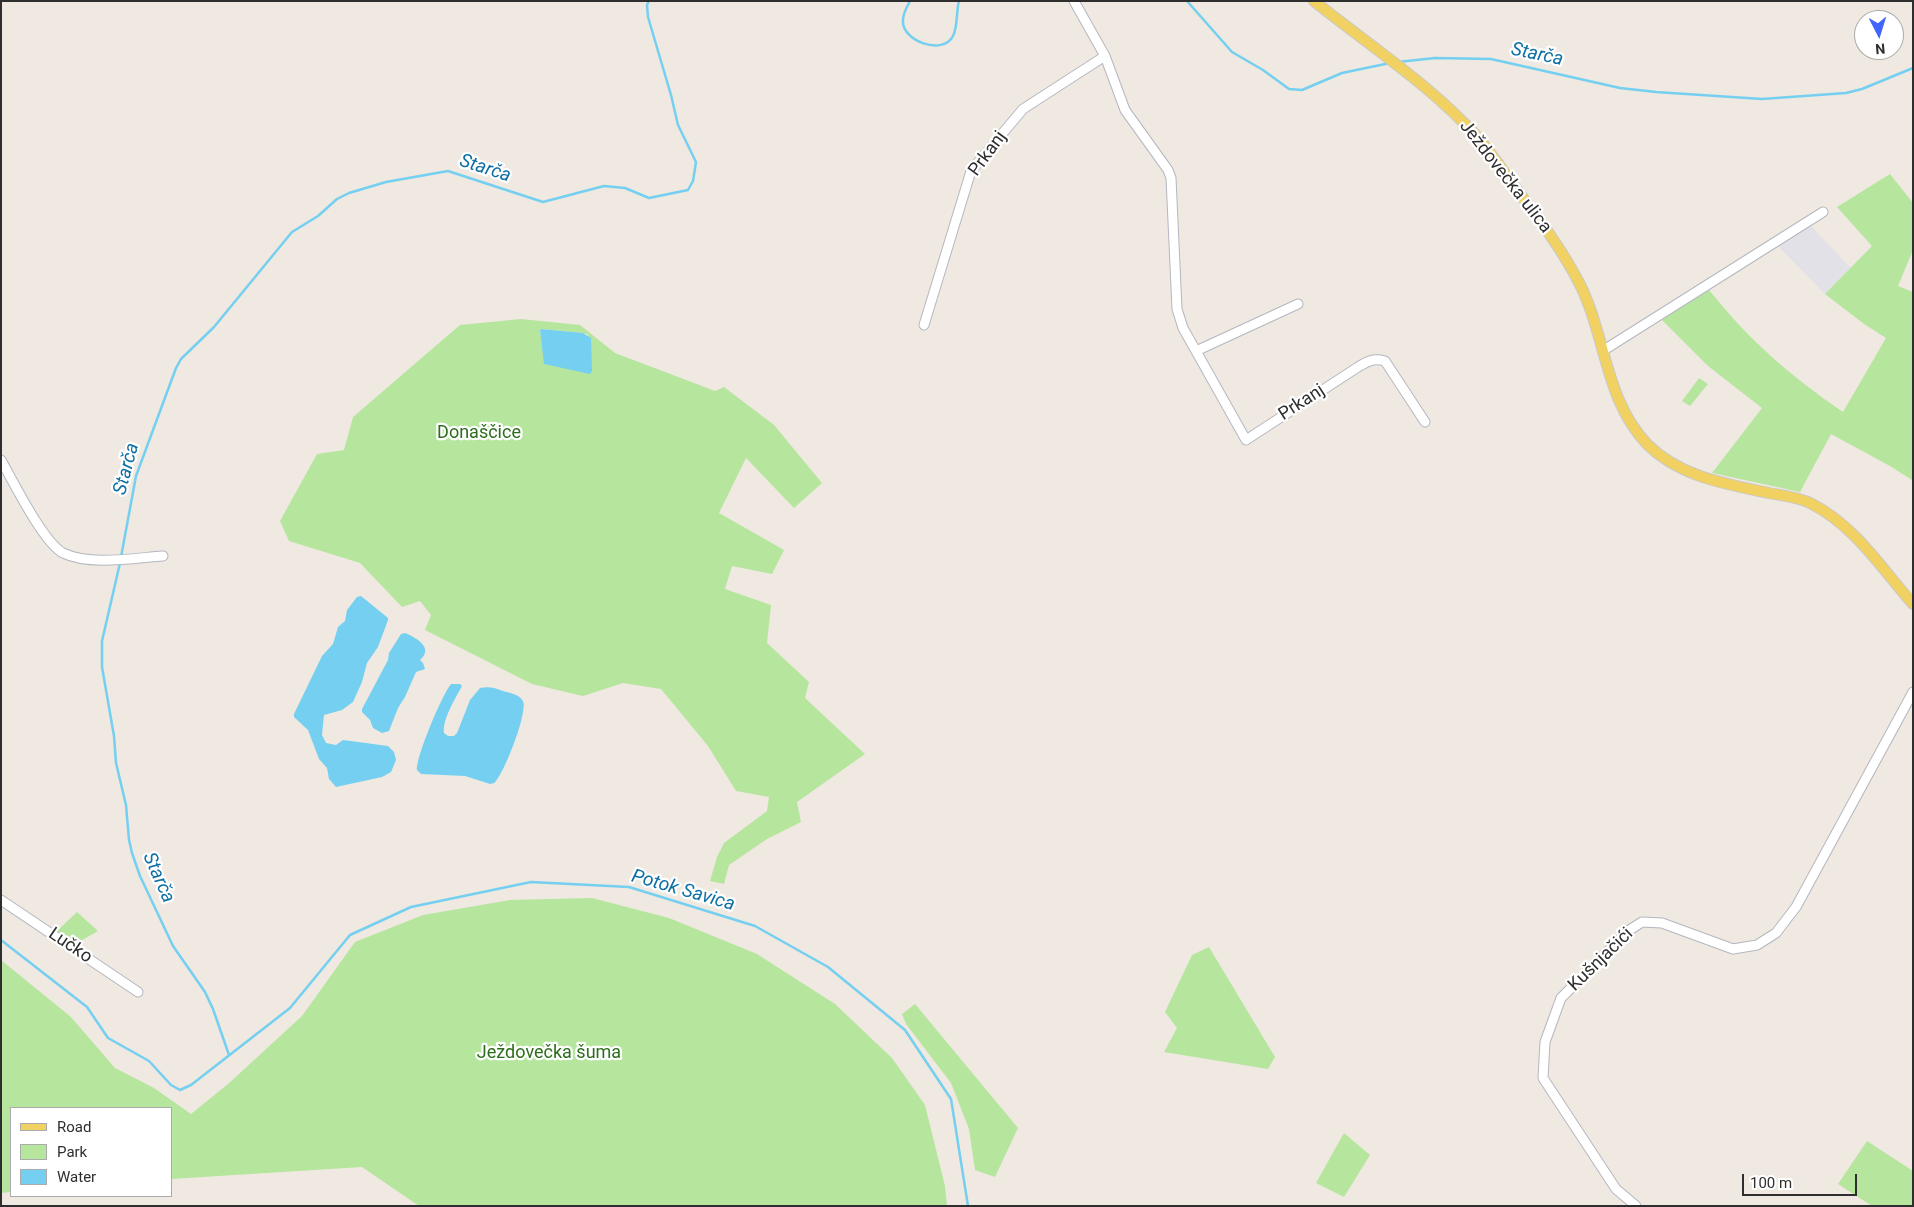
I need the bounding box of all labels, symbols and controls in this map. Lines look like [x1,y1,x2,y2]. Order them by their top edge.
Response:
north arrow [1854,10,1904,60]
water label: Starča [1509,38,1565,72]
text: N [1875,41,1886,57]
street label: Ježdovečka ulica [1454,116,1556,238]
street label: Prkanj [964,127,1012,181]
water label: Starča [456,150,514,188]
street label: Prkanj [1275,380,1329,426]
park label: Donaščice [437,422,521,444]
water label: Starča [109,441,145,497]
water label: Starča [137,849,179,907]
water label: Potok Savica [629,865,737,917]
street label: Lučko [44,924,96,968]
street label: Kušnjačići [1564,924,1638,996]
park label: Ježdovečka šuma [477,1042,621,1064]
legend [10,1107,172,1197]
text: Road [57,1118,91,1136]
text: Park [57,1143,87,1161]
scale bar [1744,1164,1859,1196]
text: Water [57,1168,96,1186]
text: 100 m [1750,1174,1792,1192]

